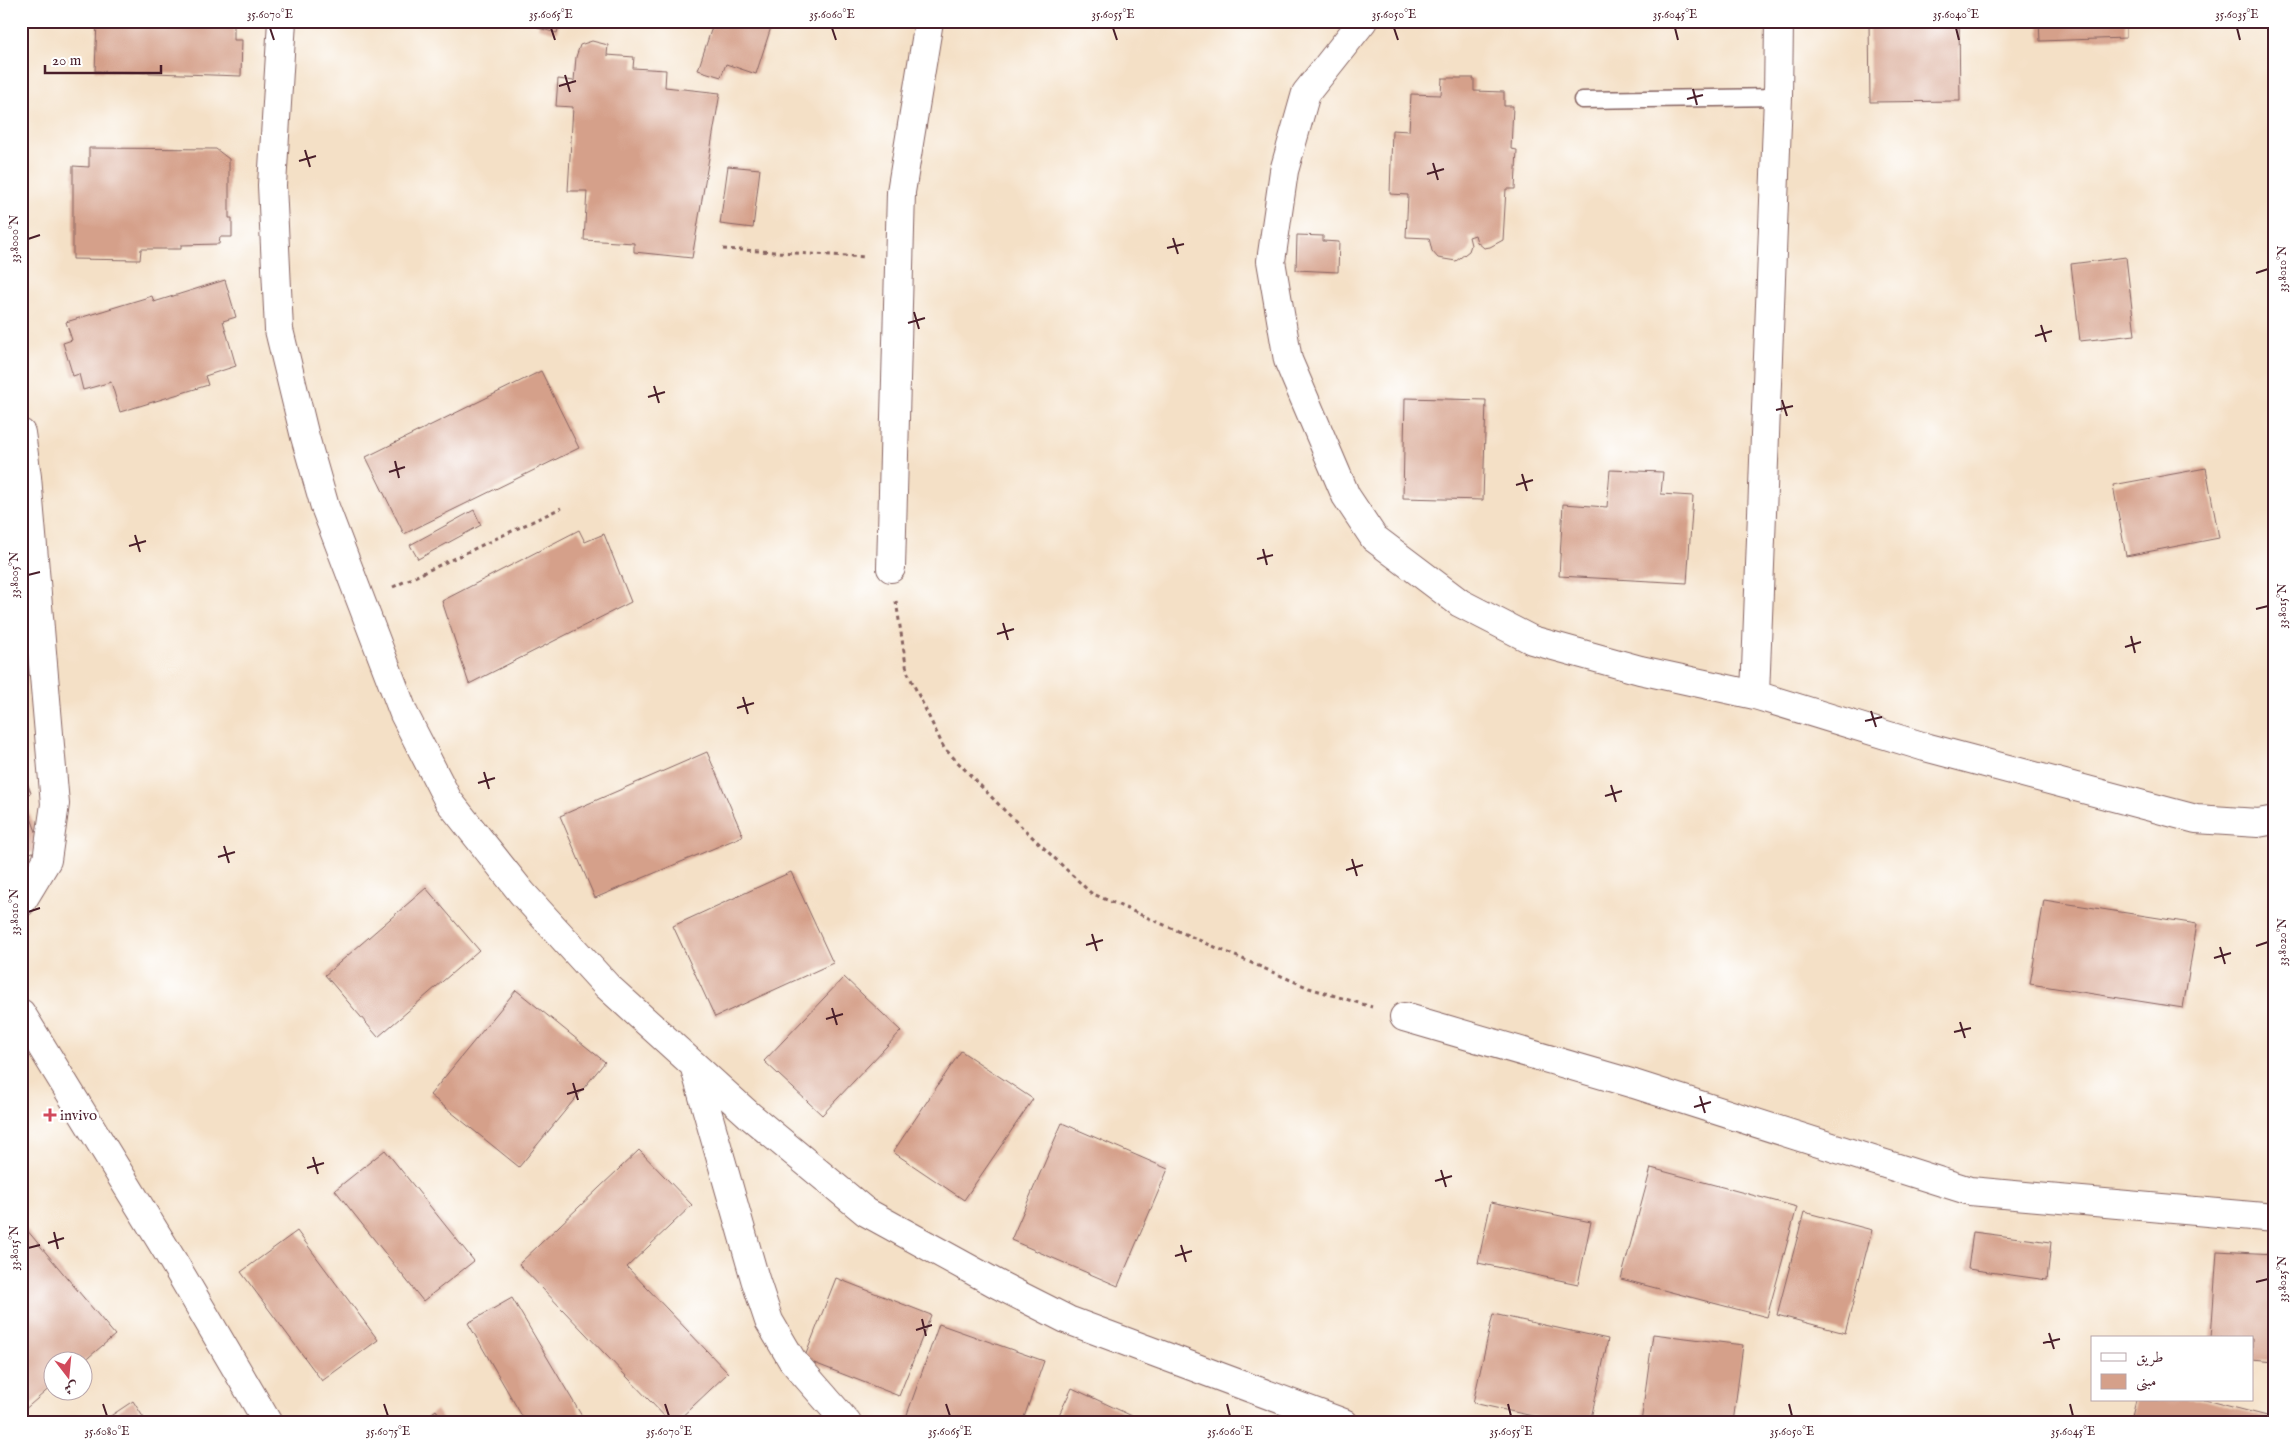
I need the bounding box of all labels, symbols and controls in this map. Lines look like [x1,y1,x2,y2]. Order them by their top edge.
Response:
text: 35.6070°E [247,7,293,22]
text: 35.6065°E [529,7,573,22]
text: 35.6060°E [809,7,855,22]
text: 35.6055°E [1091,7,1135,22]
text: 35.6050°E [1372,7,1416,22]
text: 35.6045°E [1653,7,1697,22]
text: 35.6040°E [1933,7,1979,22]
text: 35.6035°E [2215,7,2259,22]
scale bar [45,42,161,74]
text: 20 m [52,51,82,70]
text: 33.8000°N [7,214,22,263]
text: 33.8010°N [2275,245,2290,292]
text: 33.8005°N [7,551,22,598]
text: 33.8015°N [2275,583,2290,629]
text: 33.8010°N [7,888,22,935]
text: 33.8020°N [2275,917,2290,966]
place label: invivo [60,1106,97,1125]
marker: invivo [44,1109,56,1121]
text: 33.8015°N [7,1225,22,1271]
text: 33.8025°N [2275,1255,2290,1302]
legend [2091,1336,2254,1402]
text: طريق [2136,1348,2163,1367]
north arrow [42,1352,92,1402]
text: مبنى [2136,1372,2156,1392]
text: ش [62,1377,80,1398]
text: 35.6080°E [84,1424,130,1439]
text: 35.6075°E [366,1424,410,1439]
text: 35.6070°E [646,1424,692,1439]
text: 35.6065°E [928,1424,972,1439]
text: 35.6060°E [1207,1424,1253,1439]
text: 35.6055°E [1489,1424,1533,1439]
text: 35.6050°E [1770,1424,1814,1439]
text: 35.6045°E [2051,1424,2095,1439]

